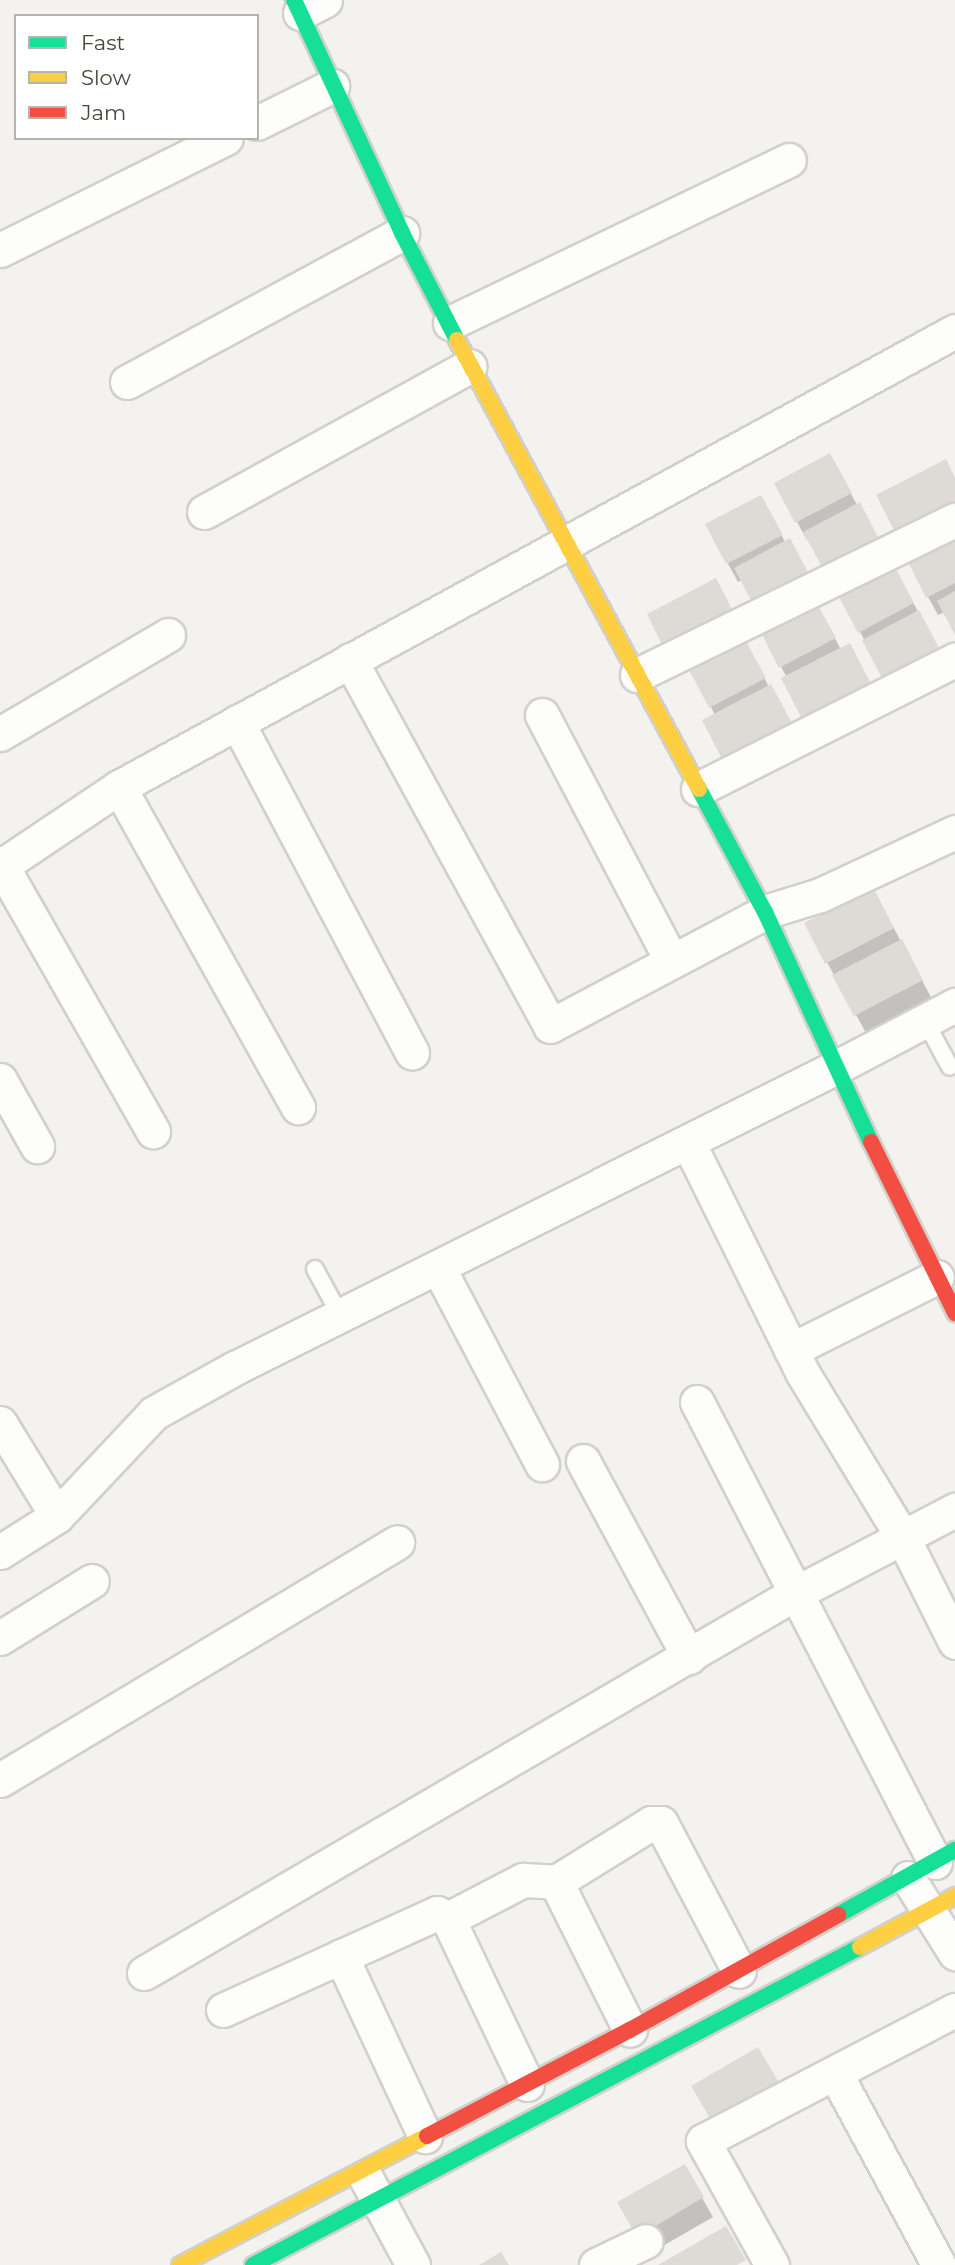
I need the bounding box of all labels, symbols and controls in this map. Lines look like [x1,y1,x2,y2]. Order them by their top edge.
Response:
legend [14,14,259,140]
text: Fast [81,30,125,55]
text: Slow [81,65,131,90]
text: Jam [81,100,126,125]

